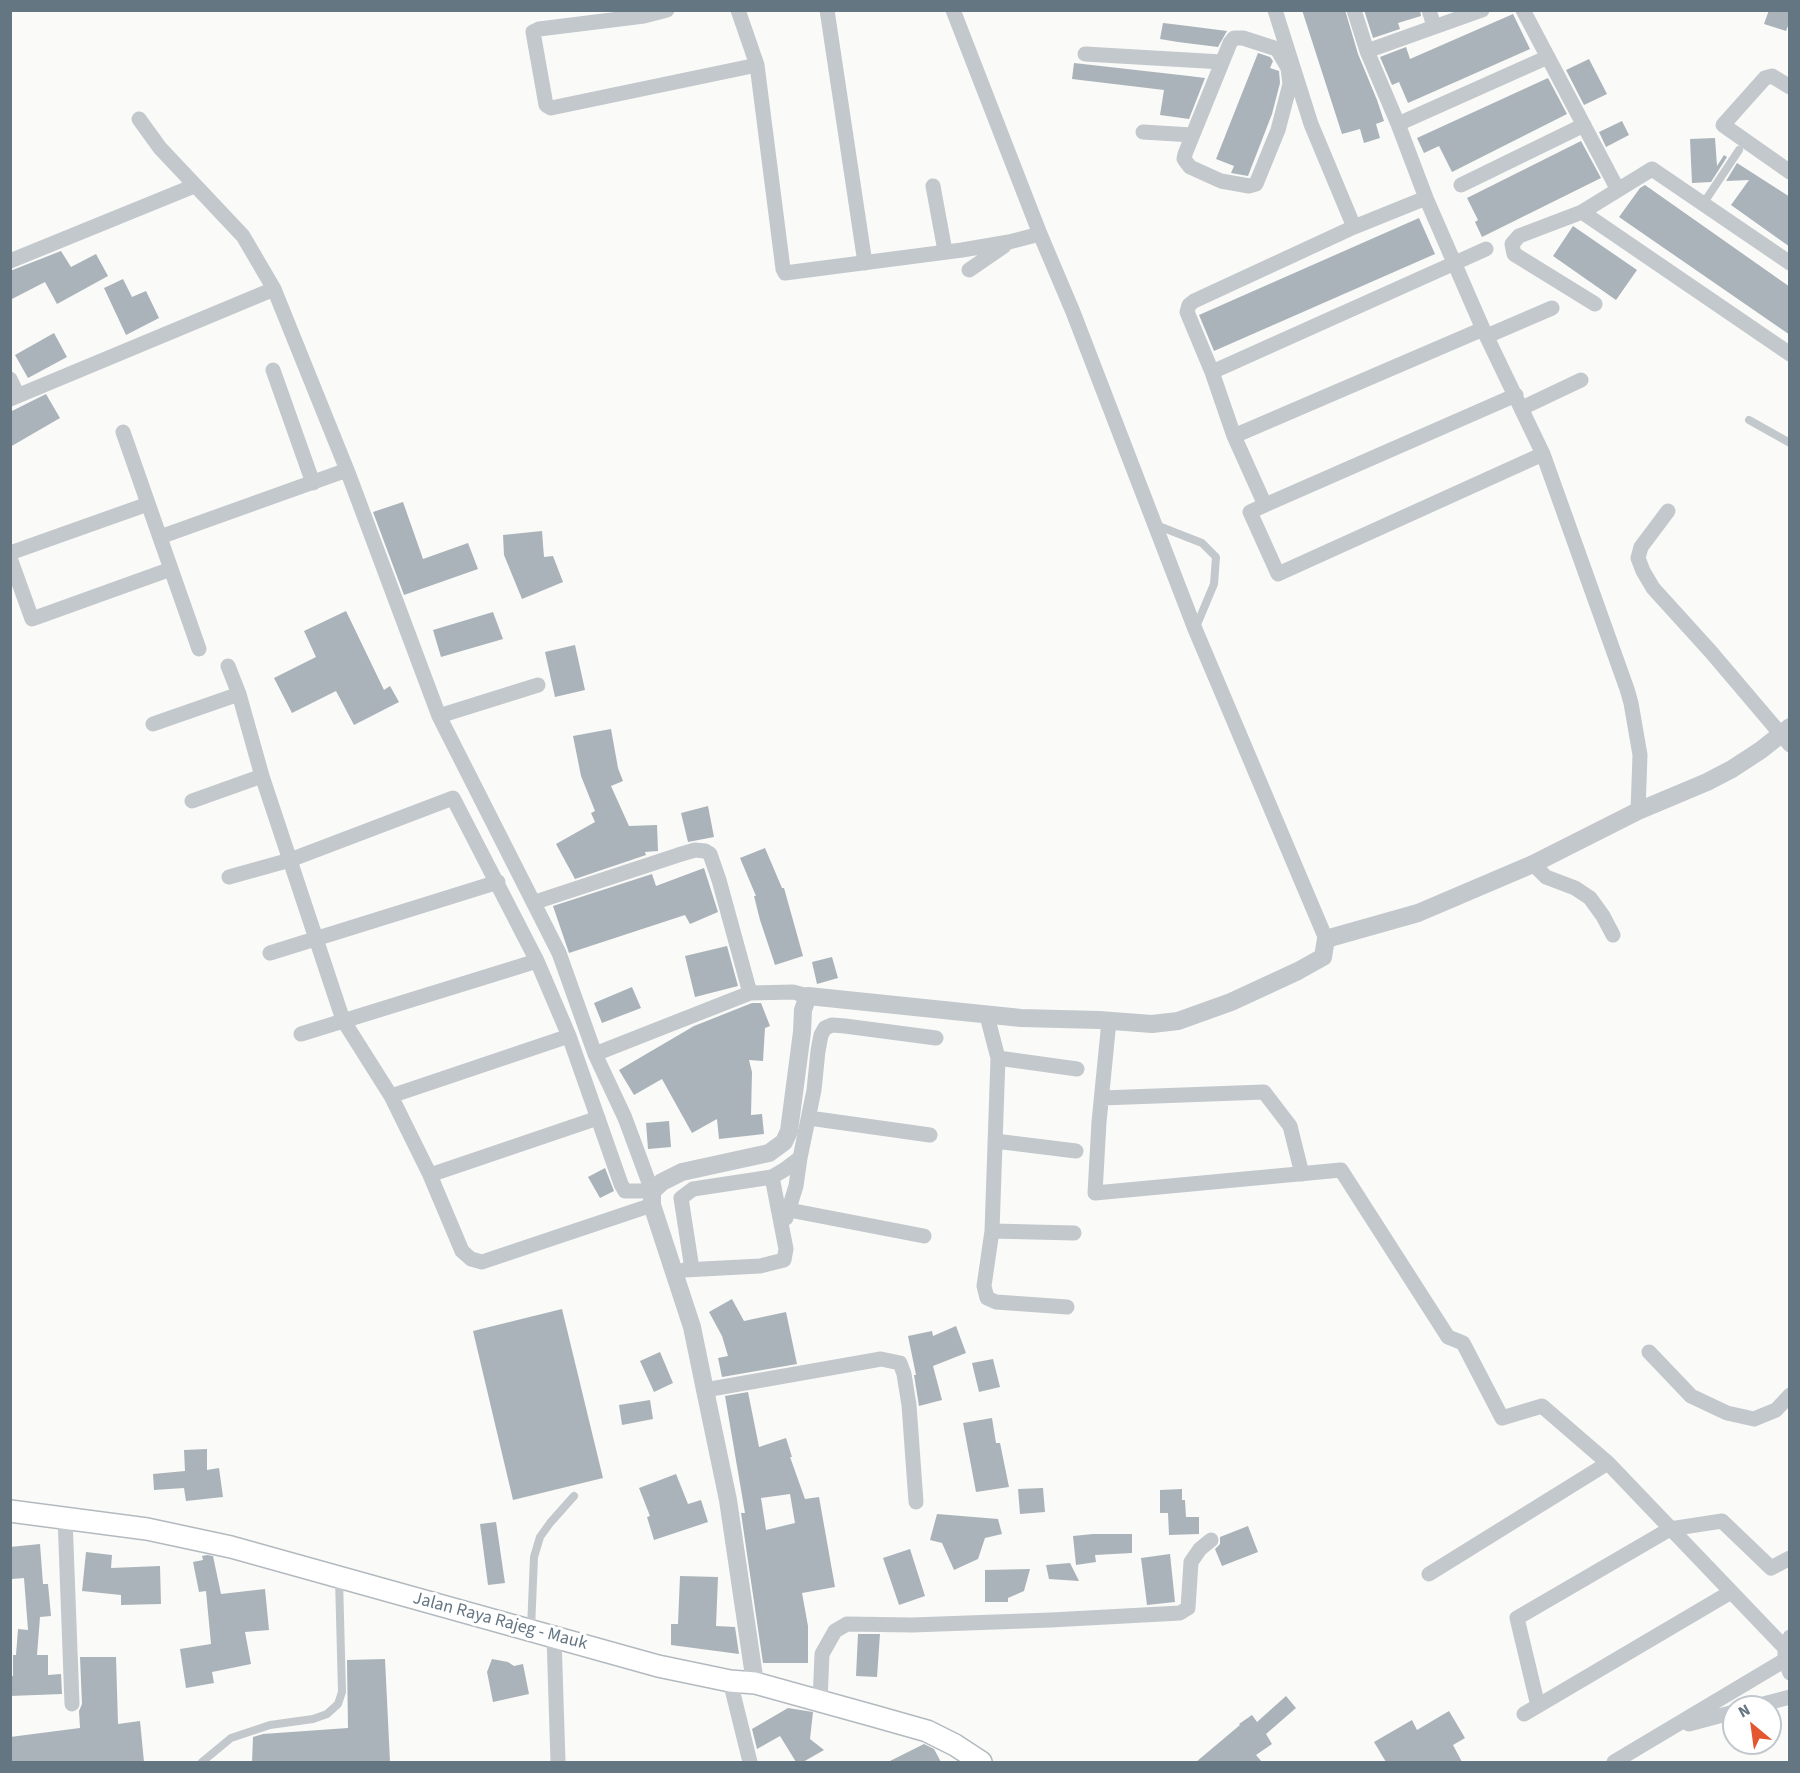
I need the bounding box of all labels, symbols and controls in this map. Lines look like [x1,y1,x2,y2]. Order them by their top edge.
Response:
street label: Jalan Raya Rajeg - Mauk [410,1588,590,1656]
north arrow [1722,1695,1782,1755]
text: N [1734,1699,1754,1723]

